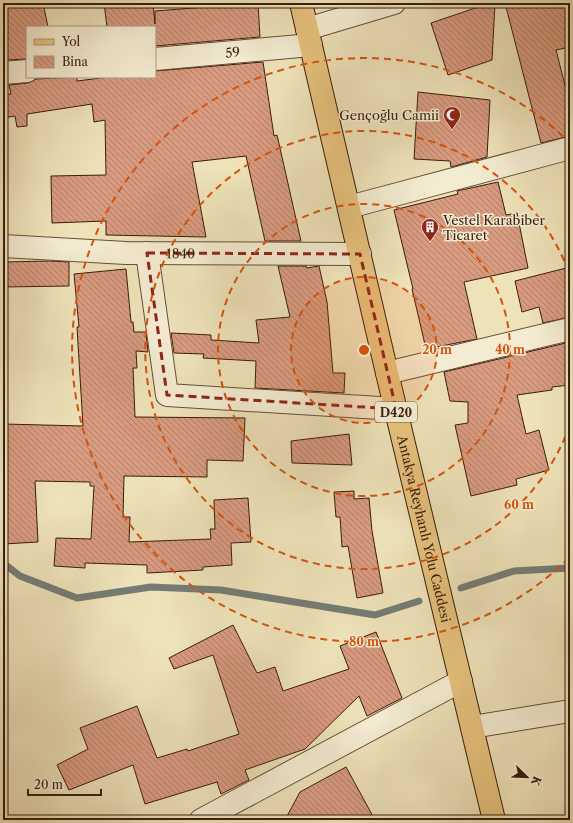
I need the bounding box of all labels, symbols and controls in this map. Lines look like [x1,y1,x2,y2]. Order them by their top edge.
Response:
legend [26,26,156,78]
text: Yol [61,34,80,49]
street label: 59 [225,43,241,61]
text: Bina [62,54,89,69]
mosque icon: Gençoğlu Camii [442,105,462,130]
place label: Gençoğlu Camii [339,107,439,123]
place label: Vestel Karabiber Ticaret [442,212,545,243]
building icon: Vestel Karabiber Ticaret [420,217,440,242]
street label: 1840 [166,245,195,261]
text: 20 m [422,342,452,357]
text: 40 m [495,342,525,357]
centre of rings [357,343,371,357]
road number: D420 [375,402,417,422]
street label: Antakya Reyhanlı Yolu Caddesi [394,433,454,624]
text: 60 m [504,497,534,512]
text: 80 m [349,634,379,649]
north arrow [507,757,547,797]
scale bar [28,771,101,797]
text: K [528,774,544,789]
text: 20 m [34,777,63,792]

